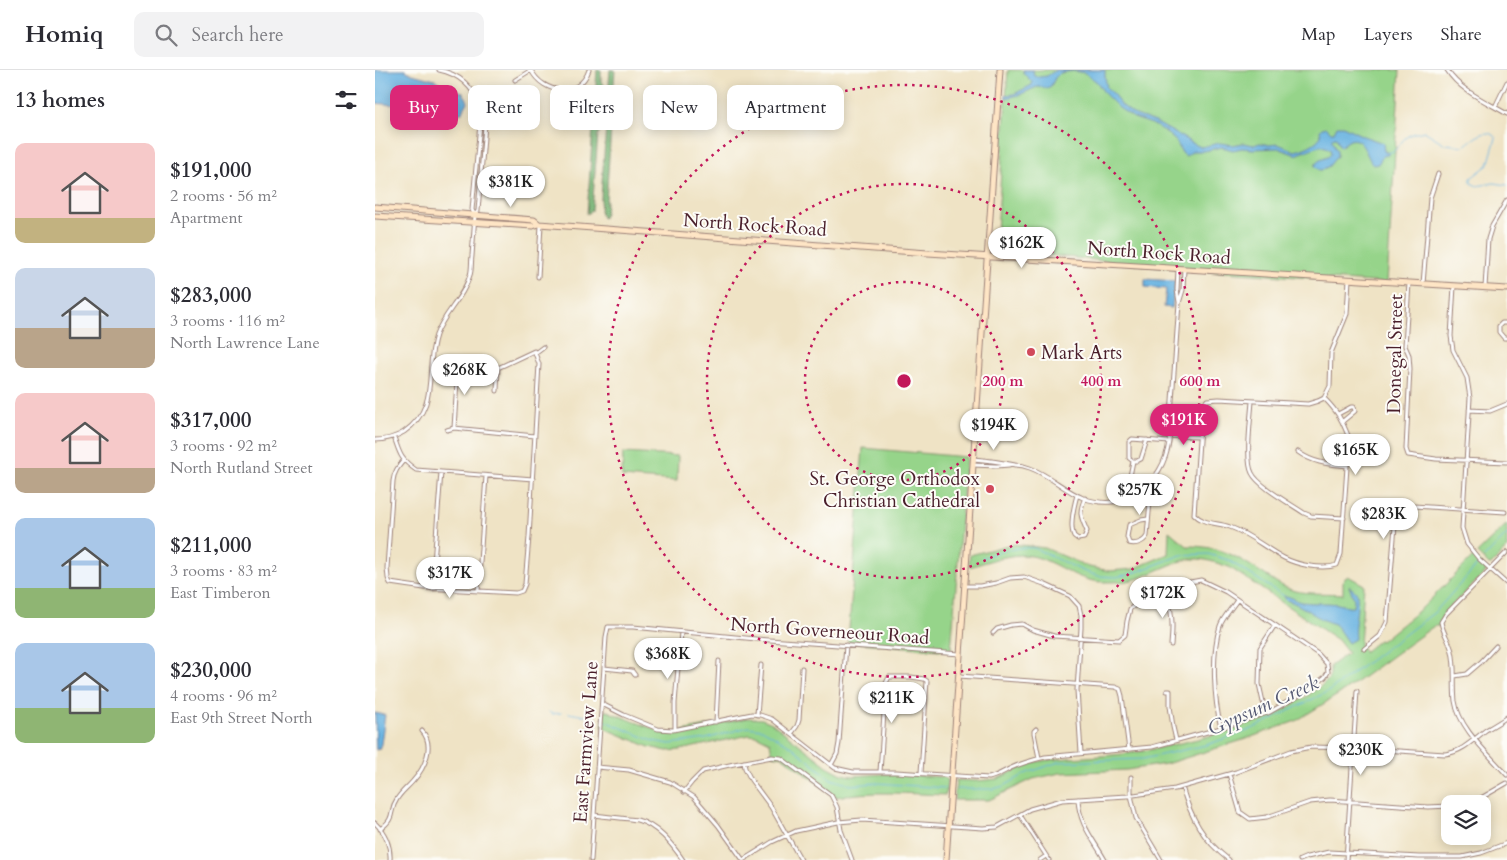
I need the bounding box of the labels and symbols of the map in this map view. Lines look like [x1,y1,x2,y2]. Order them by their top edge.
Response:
pin: $381K [476,166,546,208]
street label: North Rock Road [682,207,828,243]
pin: $162K [987,226,1057,269]
street label: North Rock Road [1086,235,1232,271]
street label: Donegal Street [1381,294,1409,414]
place label: Mark Arts [1041,340,1122,366]
marker: Mark Arts [1025,346,1037,358]
pin: $268K [430,354,500,396]
text: 200 m [983,371,1024,391]
text: 400 m [1081,371,1122,391]
text: 600 m [1180,371,1221,391]
centre of rings [895,372,913,390]
pin: $191K [1149,404,1219,446]
pin: $194K [959,408,1029,451]
pin: $165K [1321,434,1391,476]
place label: St. George Orthodox Christian Cathedral [809,466,981,514]
pin: $257K [1105,474,1175,516]
marker: St. George Orthodox Christian Cathedral [984,483,996,495]
pin: $283K [1349,498,1419,540]
pin: $317K [415,556,485,599]
pin: $172K [1128,576,1198,619]
street label: North Governeour Road [730,611,930,651]
pin: $368K [633,638,703,680]
street label: East Farmview Lane [567,660,605,824]
water label: Gypsum Creek [1203,669,1323,742]
pin: $211K [857,682,927,724]
pin: $230K [1326,734,1396,776]

